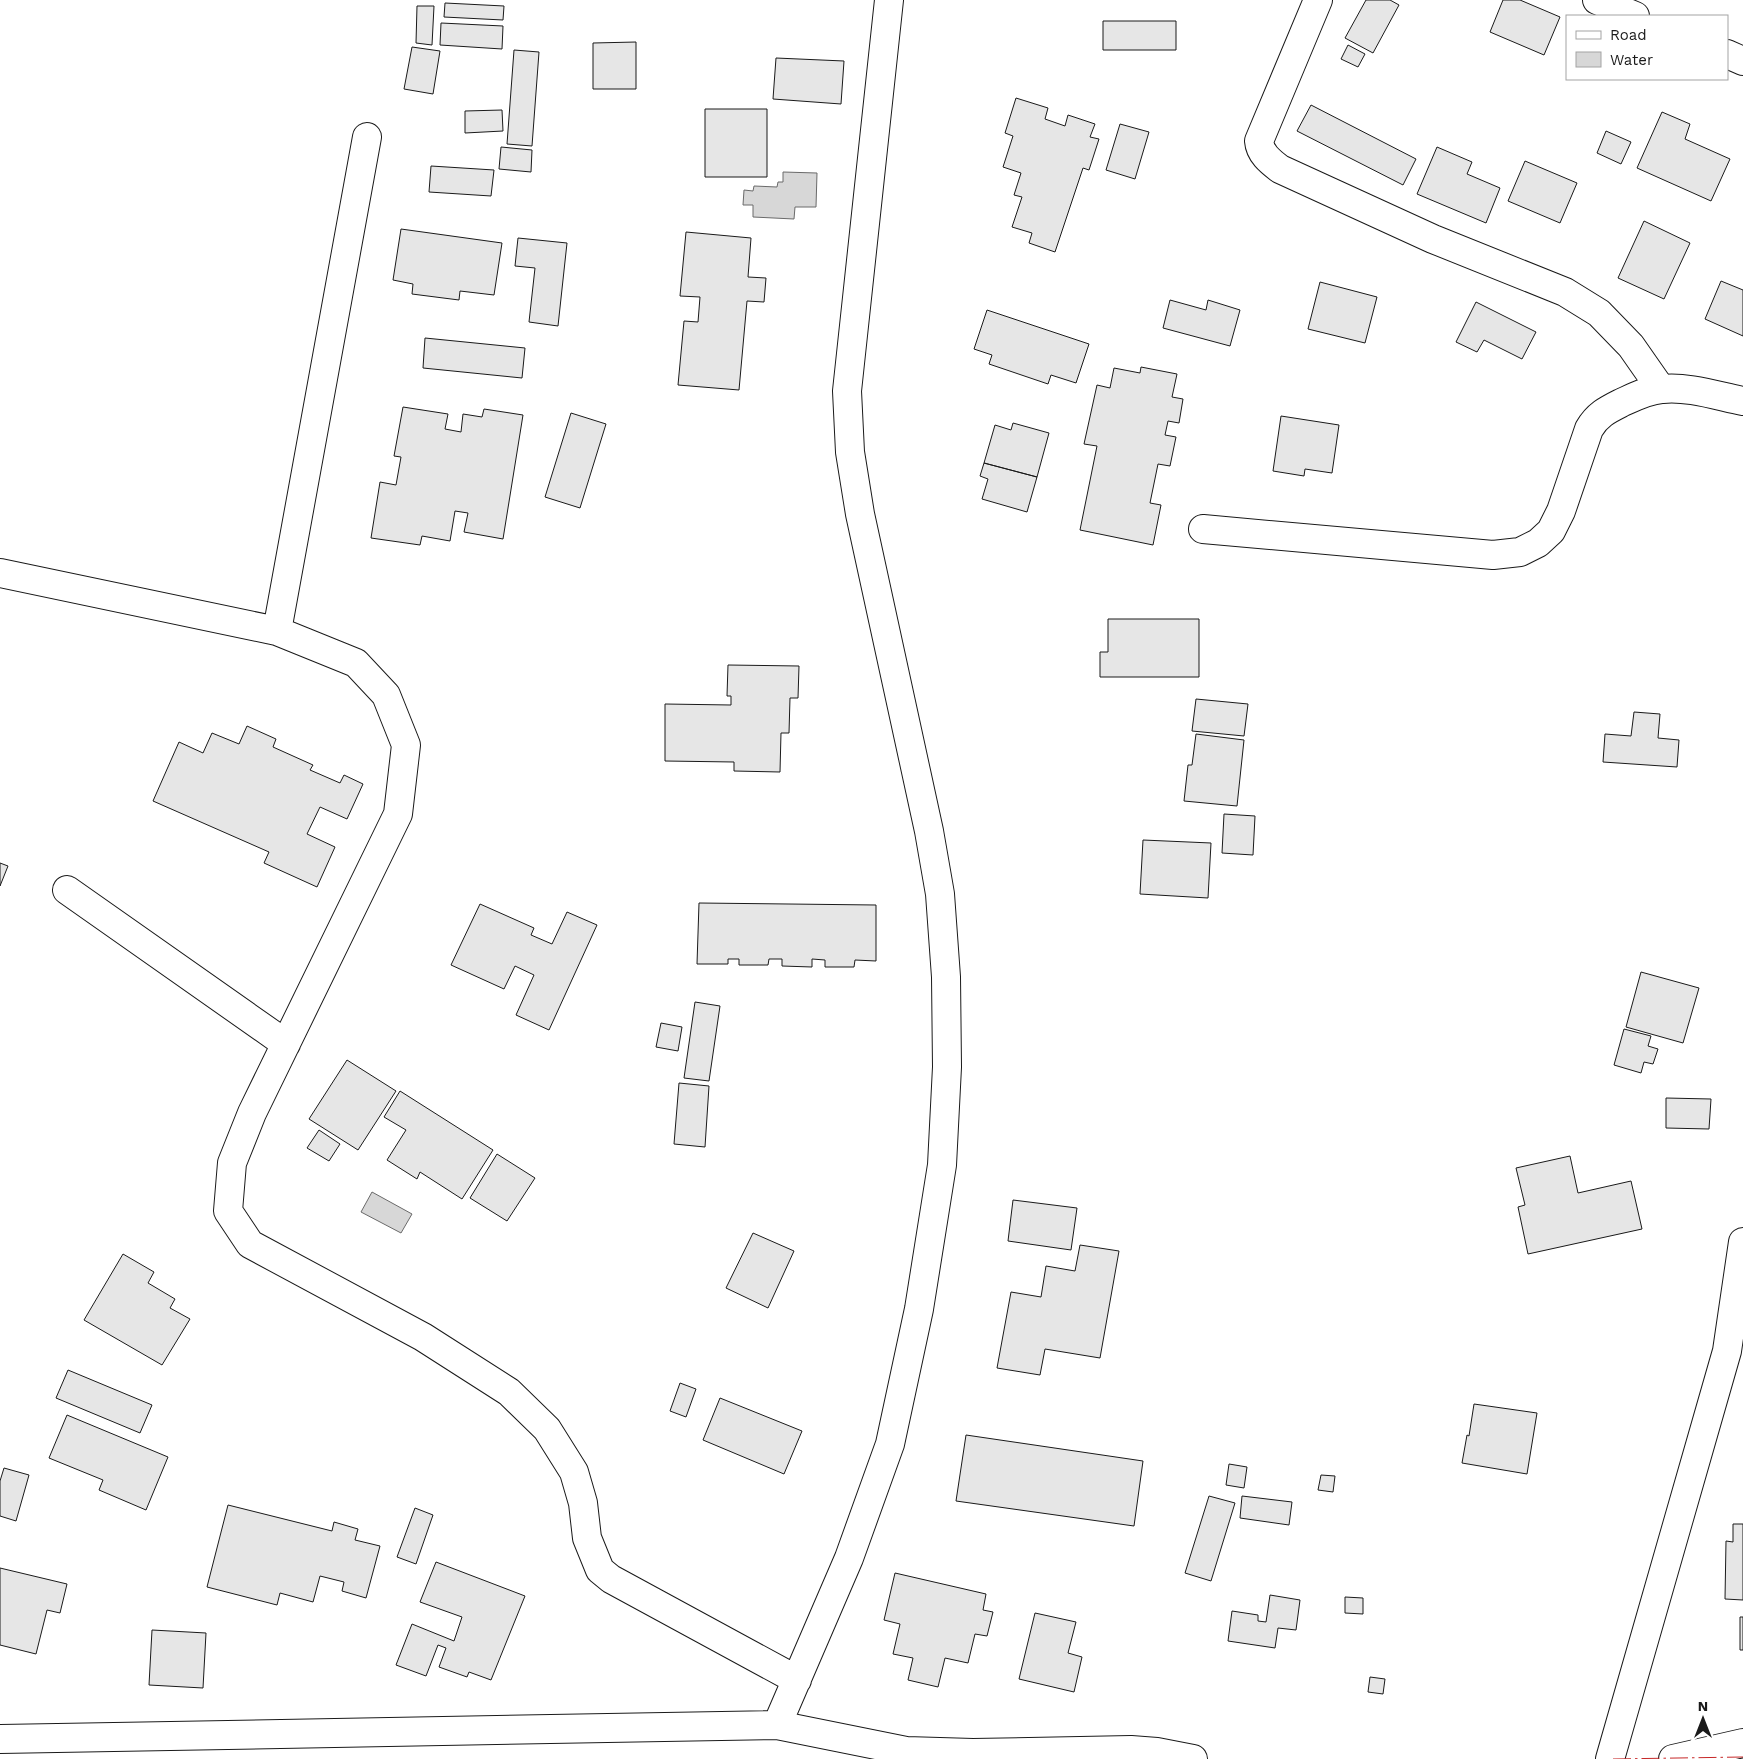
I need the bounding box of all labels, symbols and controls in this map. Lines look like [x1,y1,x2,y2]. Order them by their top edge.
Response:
legend [1566,15,1728,80]
text: Road [1610,26,1647,44]
text: Water [1610,51,1653,69]
north arrow [1678,1694,1728,1744]
text: N [1698,1698,1708,1714]

